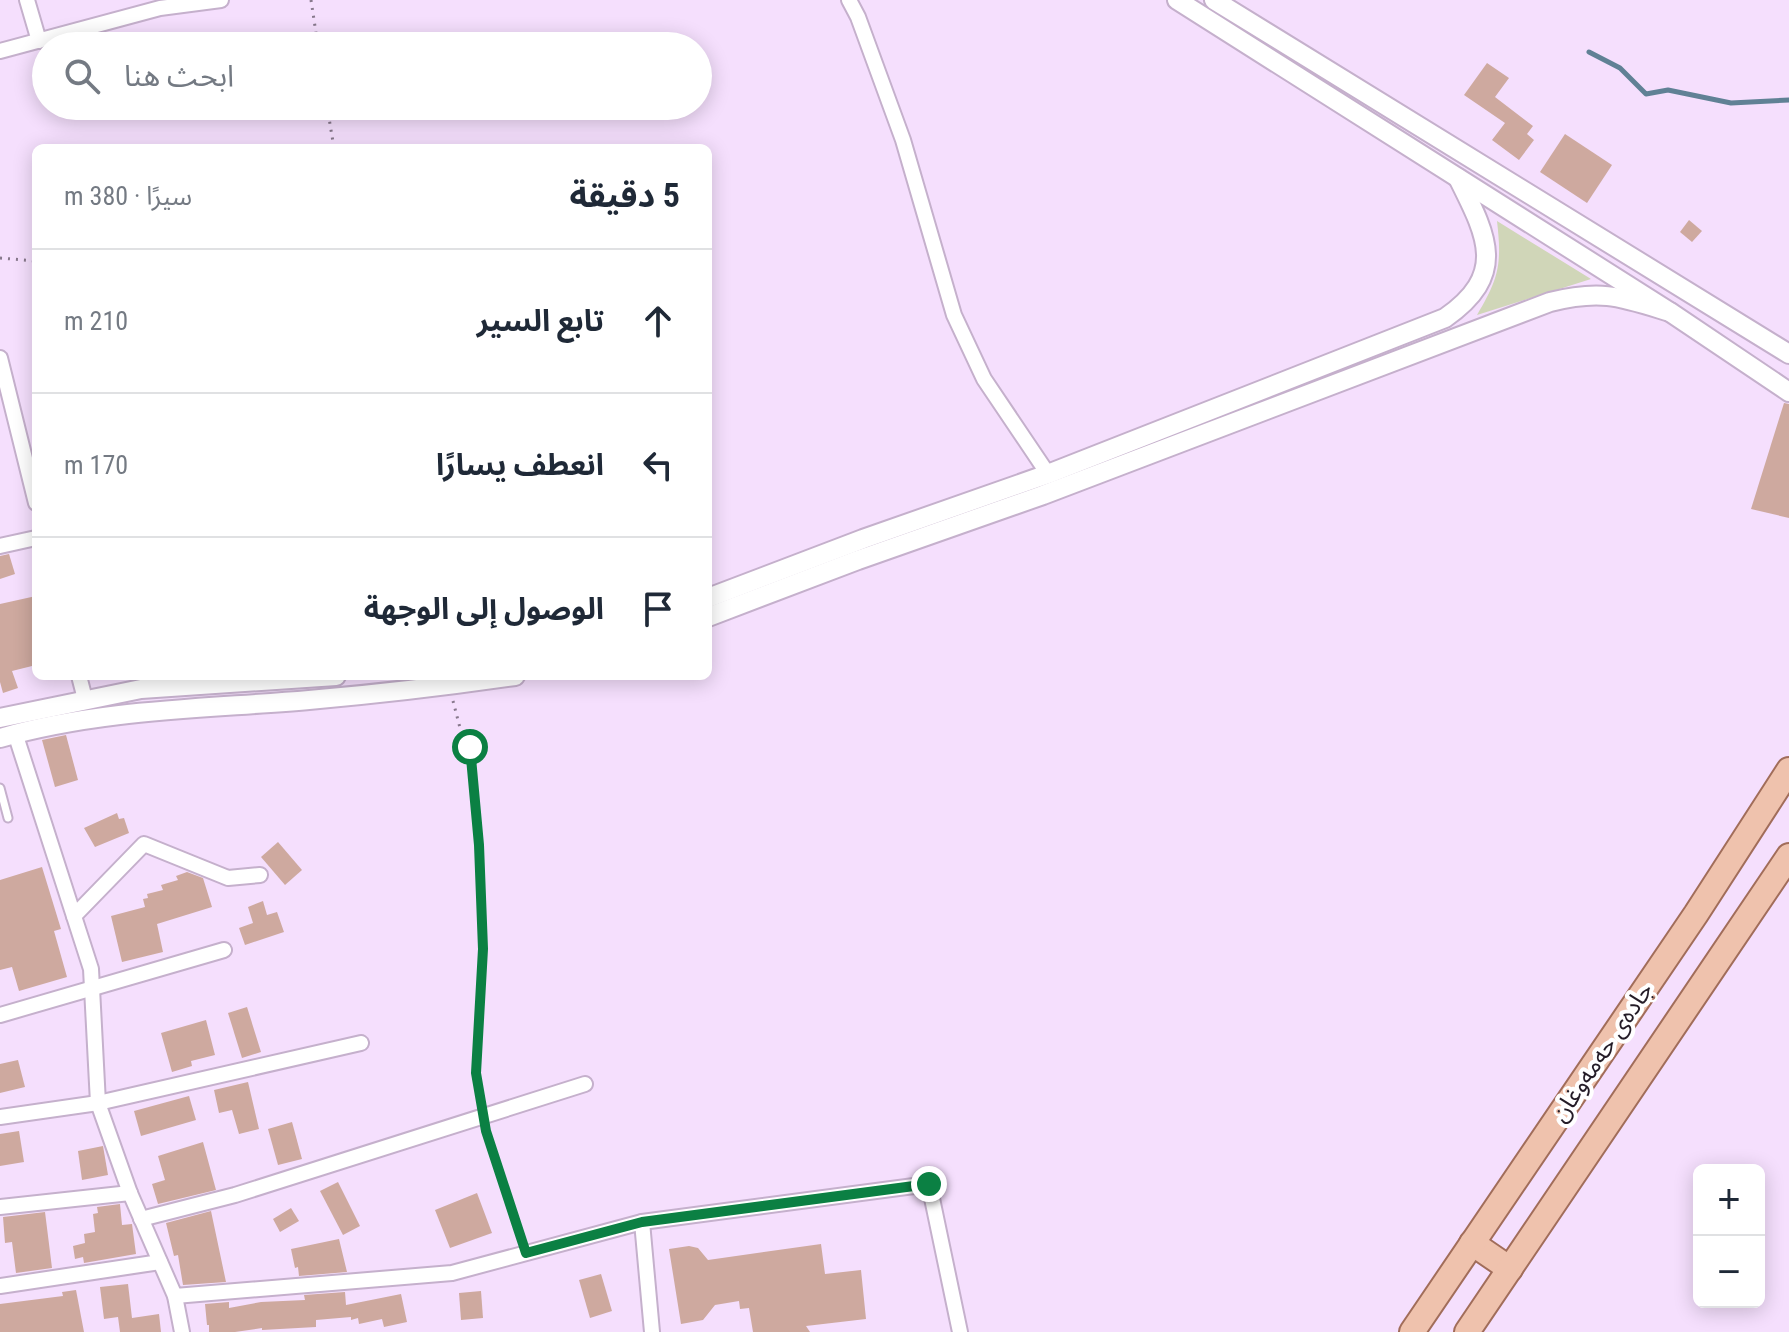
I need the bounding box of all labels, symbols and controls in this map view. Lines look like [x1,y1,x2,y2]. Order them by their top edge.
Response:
search box [32,32,712,120]
icon: search [60,54,104,98]
text: ابحث هنا [124,58,234,93]
text: 5 دقيقة [569,175,680,215]
text: سيرًا · 380 m [64,181,192,211]
icon: ahead [636,299,680,343]
text: تابع السير [477,303,604,338]
text: 210 m [64,306,128,336]
icon: left [636,443,680,487]
text: انعطف يسارًا [436,447,604,482]
text: 170 m [64,450,128,480]
icon: arrive [636,587,680,631]
text: الوصول إلى الوجهة [364,591,604,626]
route start [452,729,488,765]
street label: جادەی حەمەوغان [1545,977,1659,1127]
map controls [1693,1164,1765,1308]
button: + [1693,1164,1765,1236]
route end [911,1166,947,1202]
button: − [1693,1236,1765,1308]

